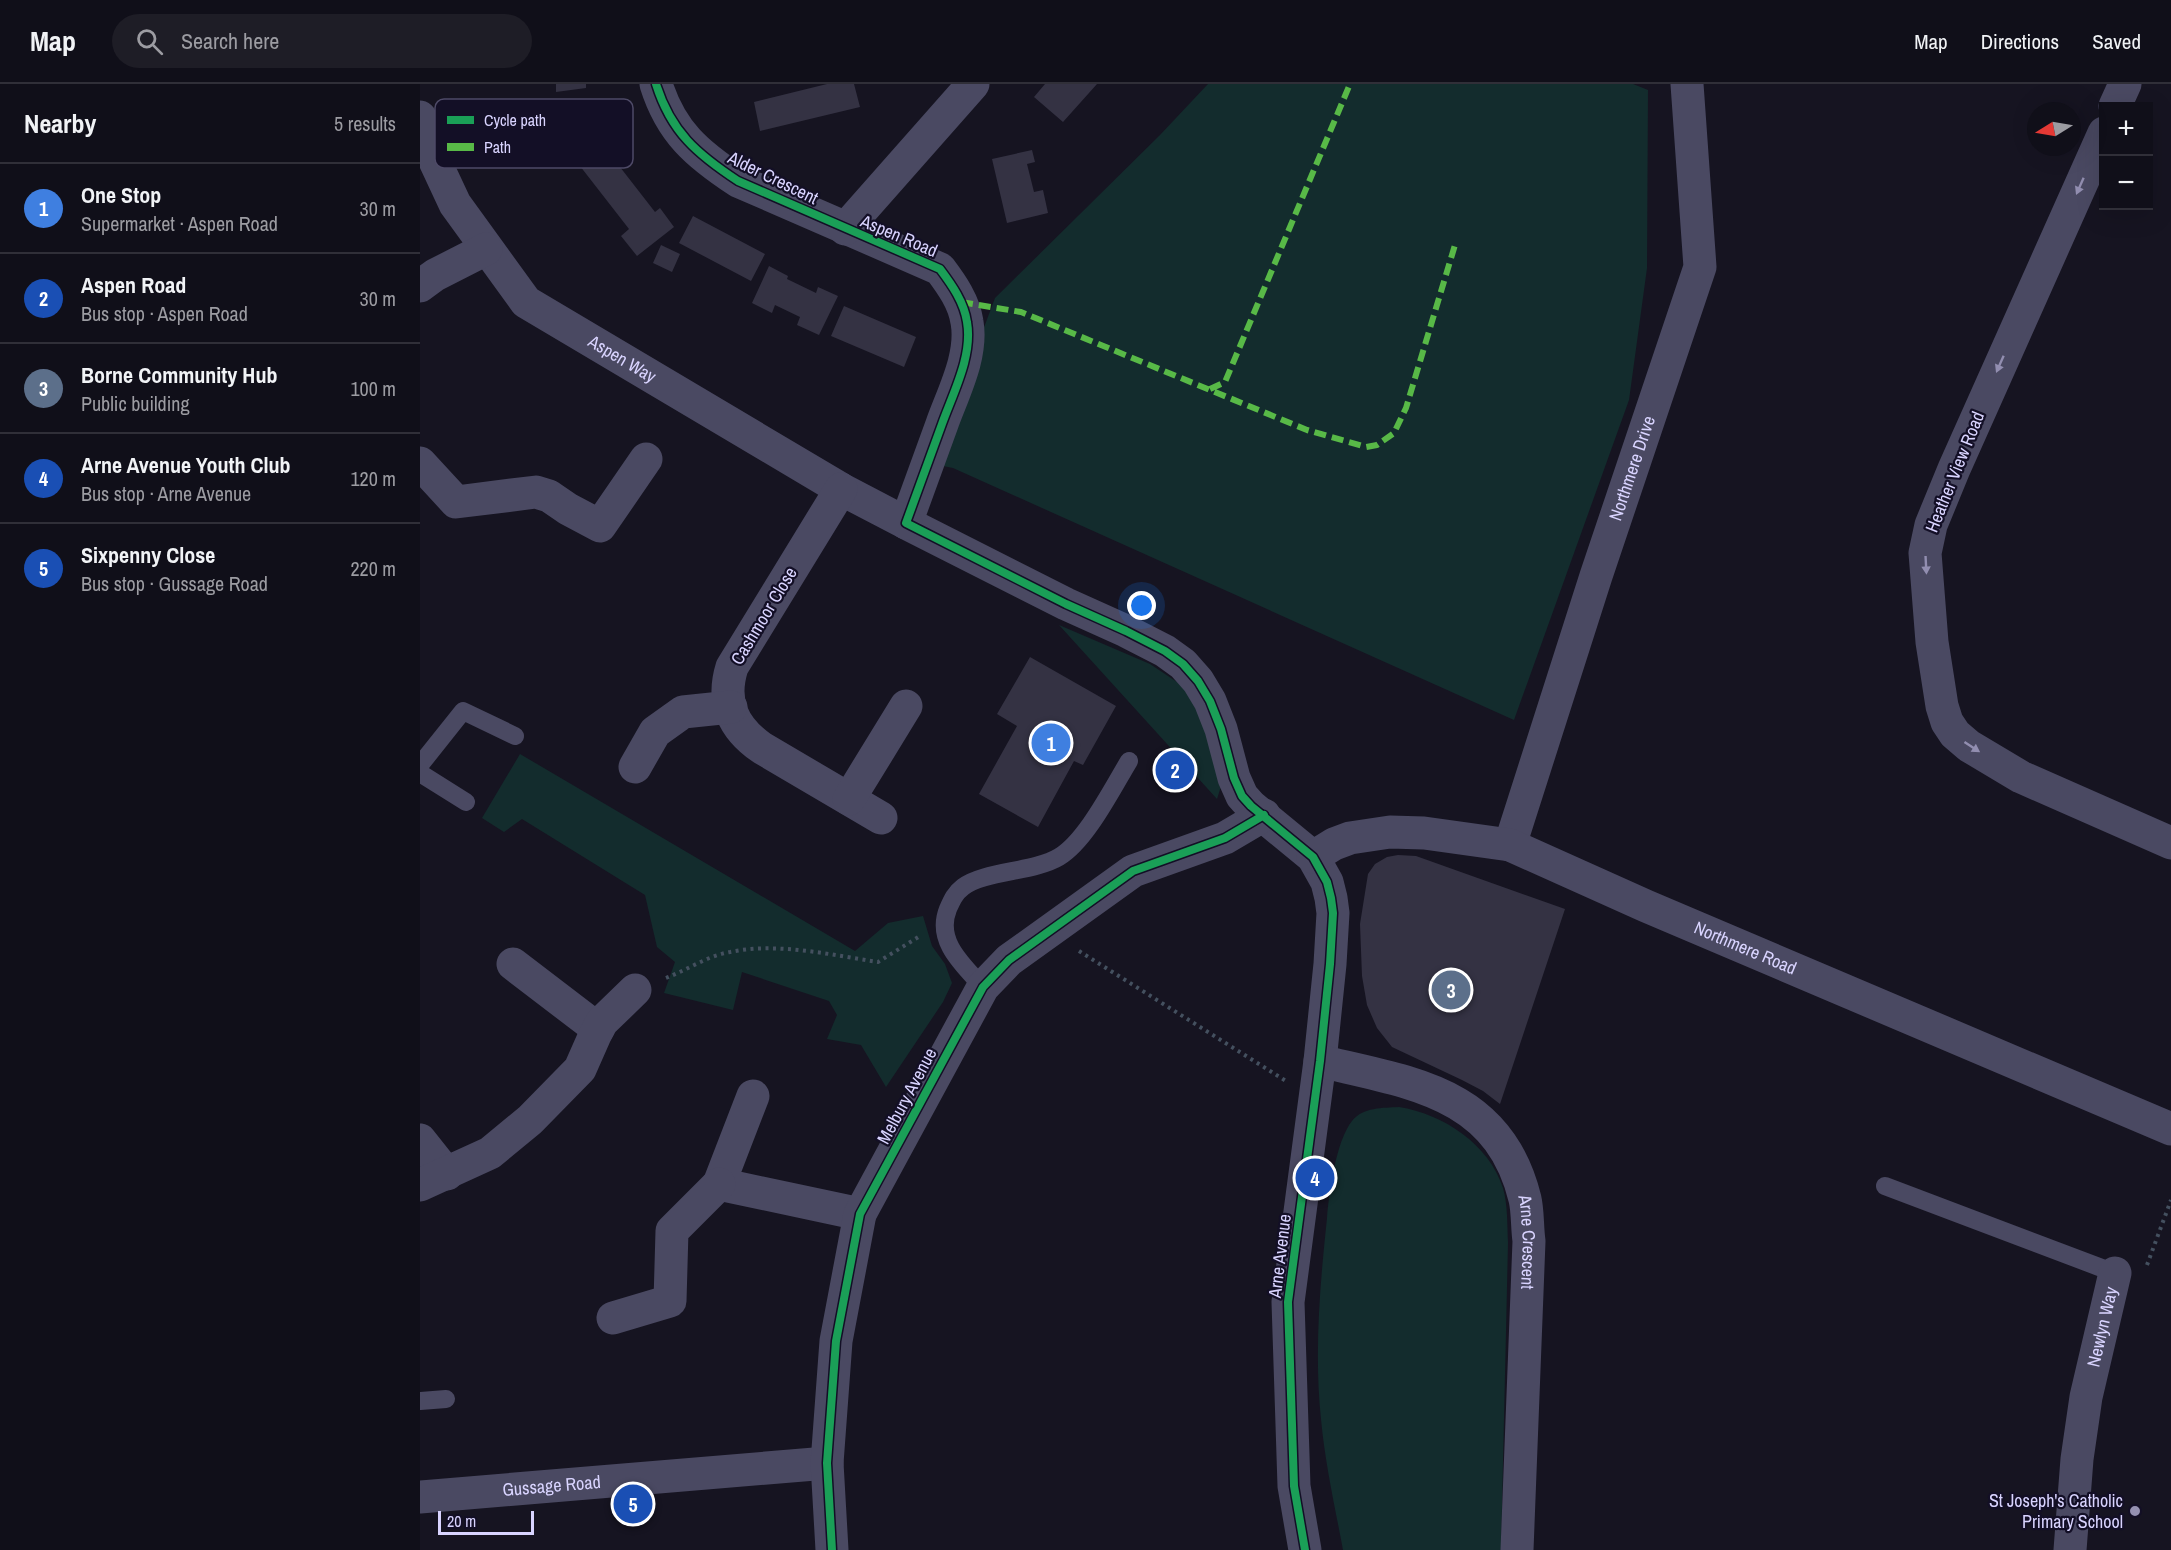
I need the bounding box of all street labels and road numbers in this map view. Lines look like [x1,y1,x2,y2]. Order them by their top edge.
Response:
street label: Alder Crescent [723,144,823,210]
street label: Aspen Road [856,208,941,263]
street label: Aspen Way [583,328,662,389]
street label: Heather View Road [1919,408,1990,536]
street label: Northmere Drive [1602,412,1661,524]
street label: Cashmoor Close [725,562,803,669]
street label: Northmere Road [1690,915,1801,981]
street label: Melbury Avenue [871,1043,942,1148]
street label: Arne Crescent [1512,1191,1542,1290]
street label: Arne Avenue [1262,1213,1297,1300]
street label: Newlyn Way [2080,1284,2124,1369]
street label: Gussage Road [501,1469,602,1502]

